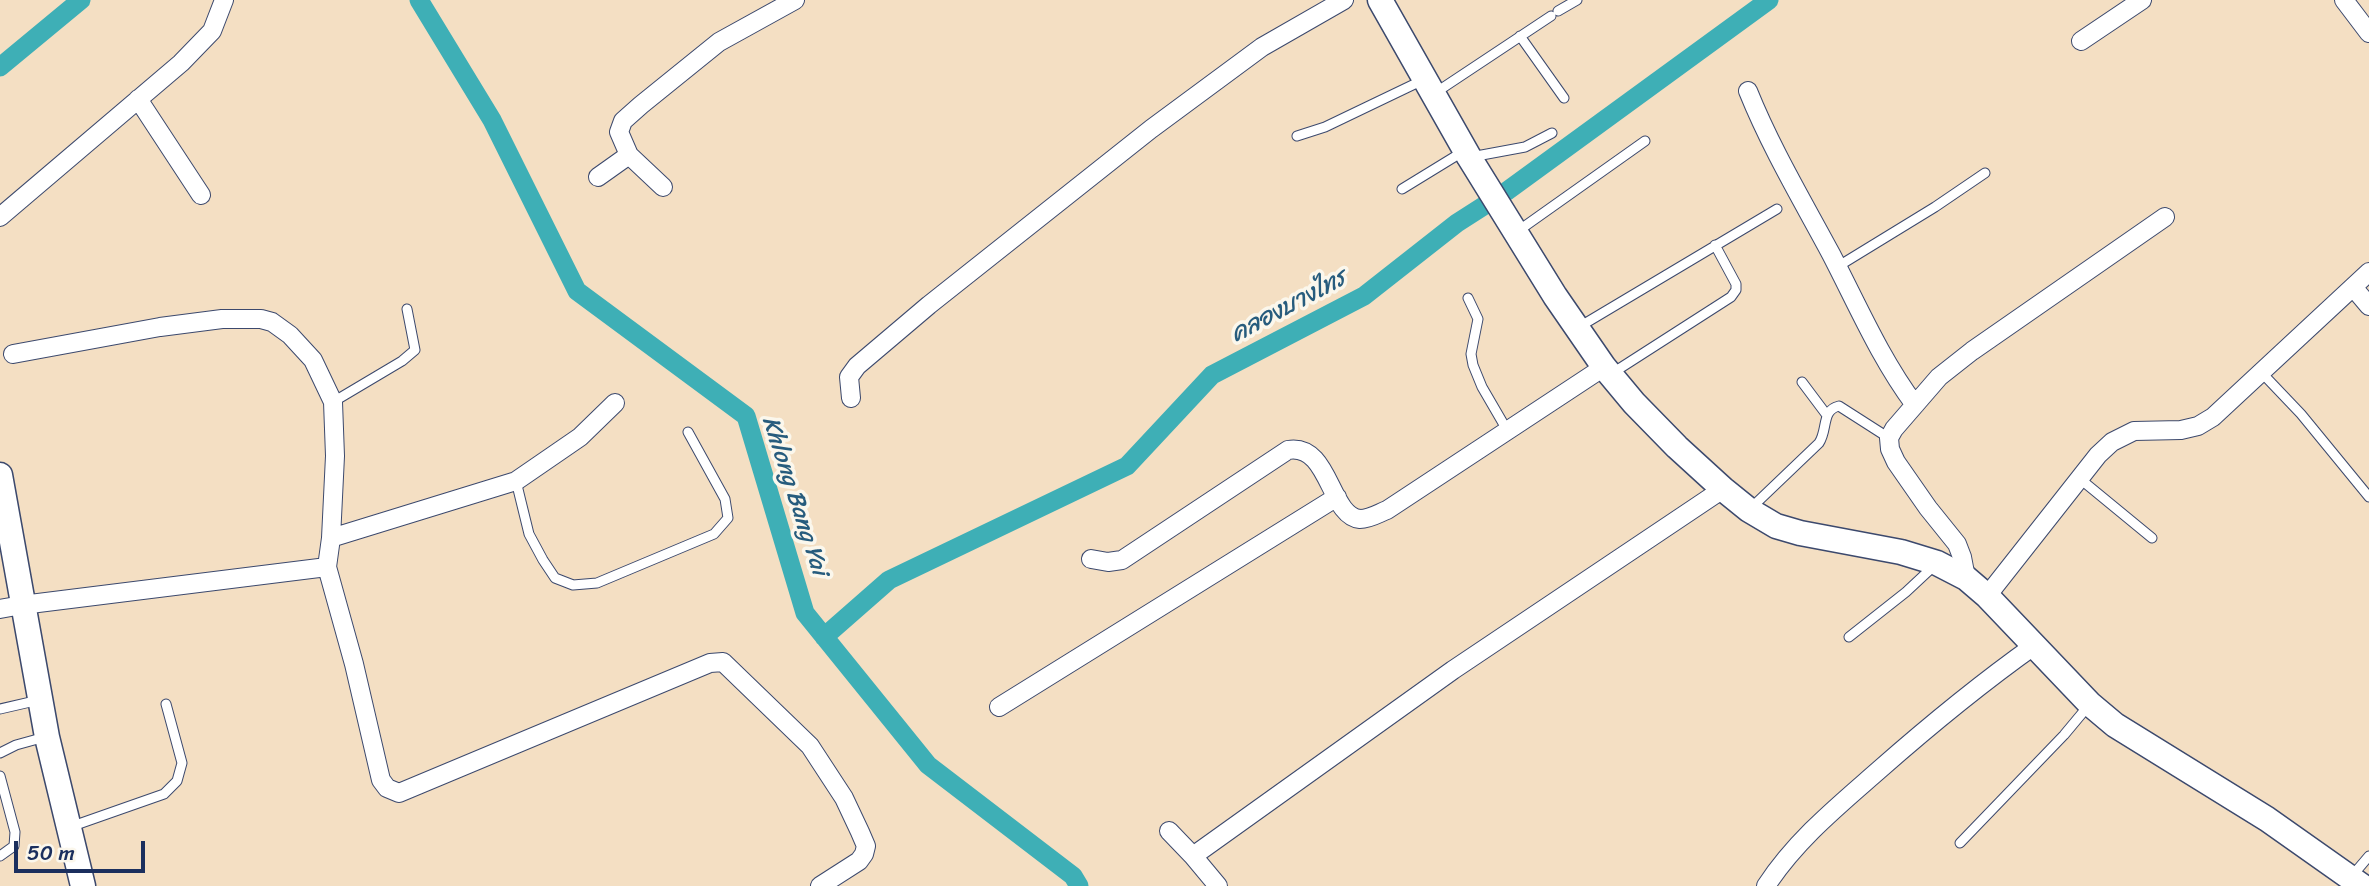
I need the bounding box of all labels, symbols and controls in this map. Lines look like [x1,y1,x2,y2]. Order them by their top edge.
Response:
water label: คลองบางไทร [1226,265,1352,349]
water label: Khlong Bang Yai [755,413,833,579]
scale bar [18,826,149,870]
text: 50 m [27,834,75,872]

